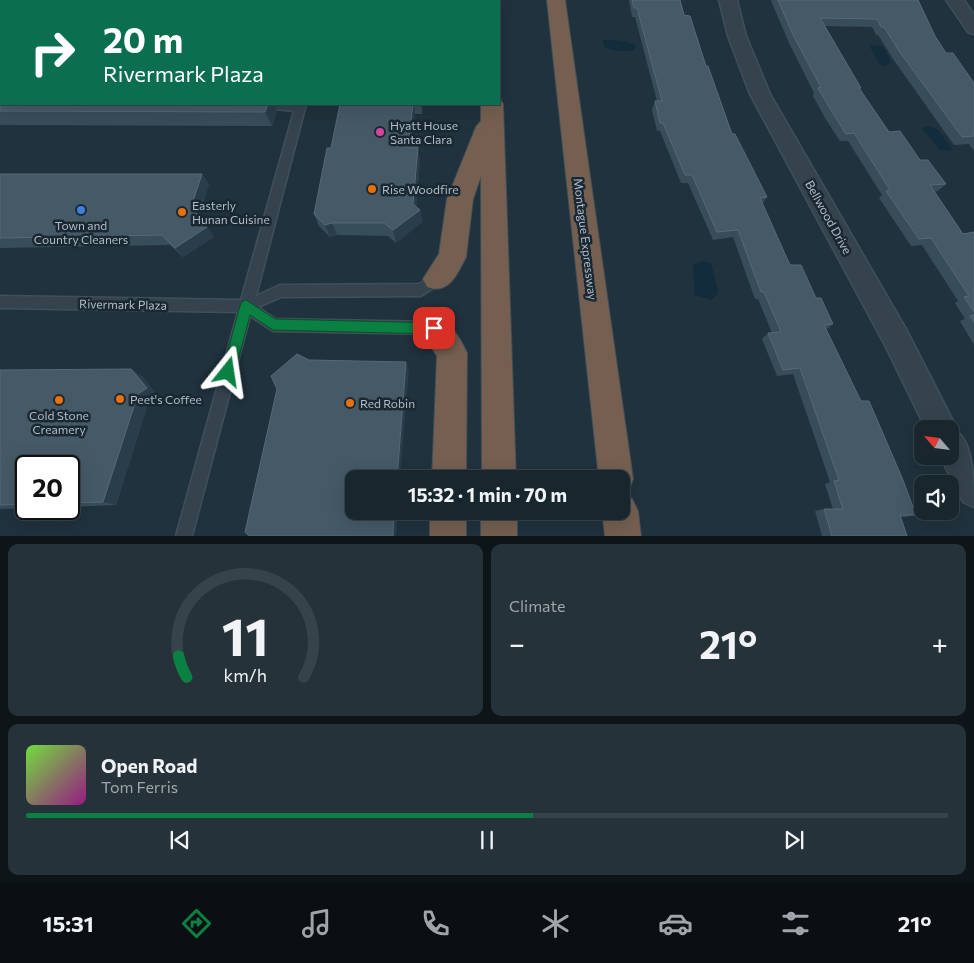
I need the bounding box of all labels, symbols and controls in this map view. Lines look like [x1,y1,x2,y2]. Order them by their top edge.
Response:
text: 20 m [103,17,183,60]
icon: right [20,20,85,85]
text: Rivermark Plaza [103,60,264,87]
place label: Hyatt House Santa Clara [390,118,458,146]
marker: Hyatt House Santa Clara [374,126,386,138]
street label: Montague Expressway [572,177,600,301]
street label: Bellwood Drive [803,178,855,256]
place label: Rise Woodfire [382,182,459,196]
marker: Rise Woodfire [366,183,378,195]
place label: Easterly Hunan Cuisine [192,198,270,226]
marker: Town and Country Cleaners [75,204,87,216]
marker: Easterly Hunan Cuisine [176,206,188,218]
place label: Town and Country Cleaners [34,218,128,246]
street label: Rivermark Plaza [79,296,167,312]
pin [413,307,455,349]
icon: arrive [420,314,448,342]
position arrow [201,345,253,397]
place label: Peet's Coffee [130,392,202,406]
marker: Peet's Coffee [114,393,126,405]
marker: Cold Stone Creamery [53,394,65,406]
place label: Red Robin [360,396,415,410]
marker: Red Robin [344,397,356,409]
place label: Cold Stone Creamery [29,408,89,436]
north arrow [914,420,959,465]
map controls [914,420,959,520]
speed limit sign: 20 [15,455,80,520]
button: sound [914,475,959,520]
text: 15:32 · 1 min · 70 m [408,483,567,506]
text: Climate [509,596,565,615]
text: 11 [222,603,269,667]
text: 21° [699,620,757,667]
text: − [509,626,525,660]
text: + [932,626,948,660]
text: km/h [224,664,267,686]
text: Open Road [101,754,197,777]
text: Tom Ferris [101,777,178,796]
icon: previous [166,826,194,854]
icon: pause [473,826,501,854]
icon: next [780,826,808,854]
icon: directions [179,906,214,941]
icon: music [299,906,334,941]
icon: phone [418,906,453,941]
icon: climate [538,906,573,941]
icon: car [658,906,693,941]
icon: filters [778,906,813,941]
text: 15:31 [42,910,94,937]
text: 21° [898,910,932,937]

